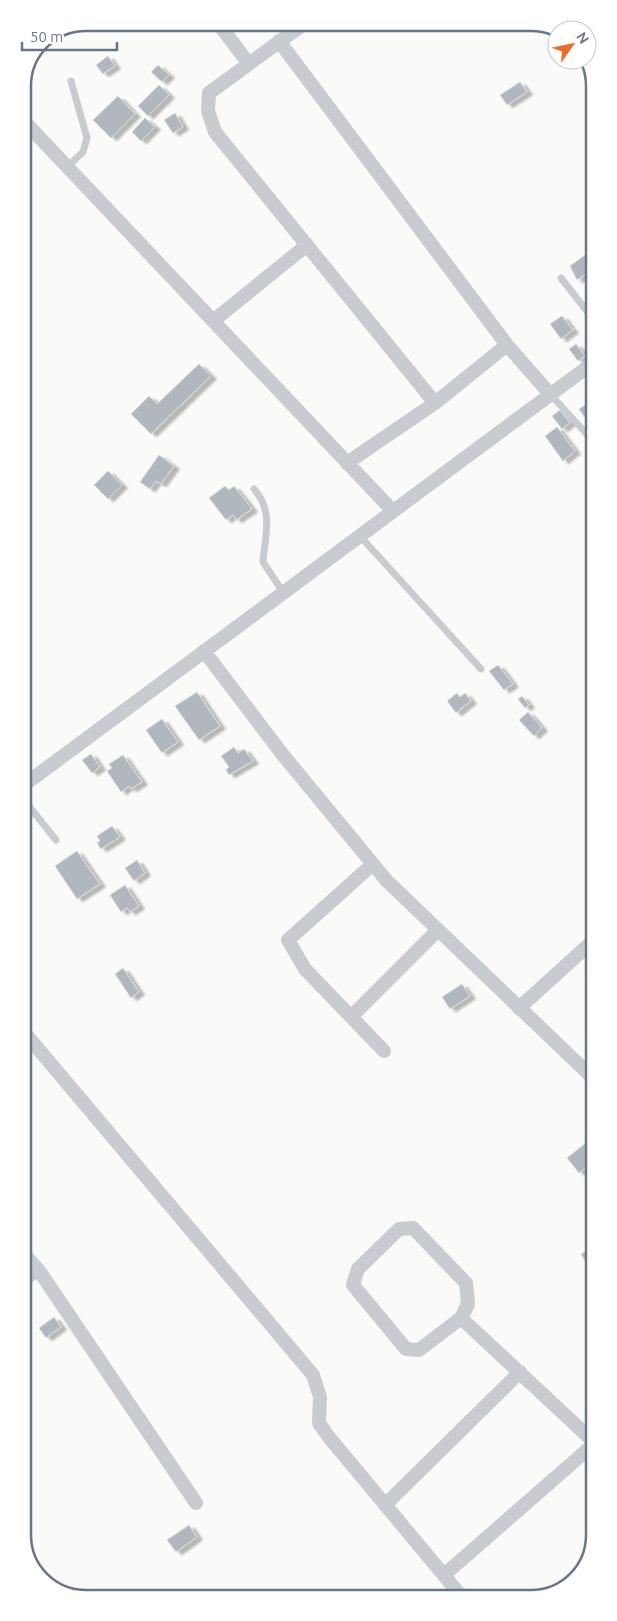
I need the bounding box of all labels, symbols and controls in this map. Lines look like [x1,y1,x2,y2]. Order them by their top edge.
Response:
scale bar [22,20,118,52]
north arrow [547,20,597,70]
text: 50 m [30,28,63,45]
text: N [573,29,592,47]

